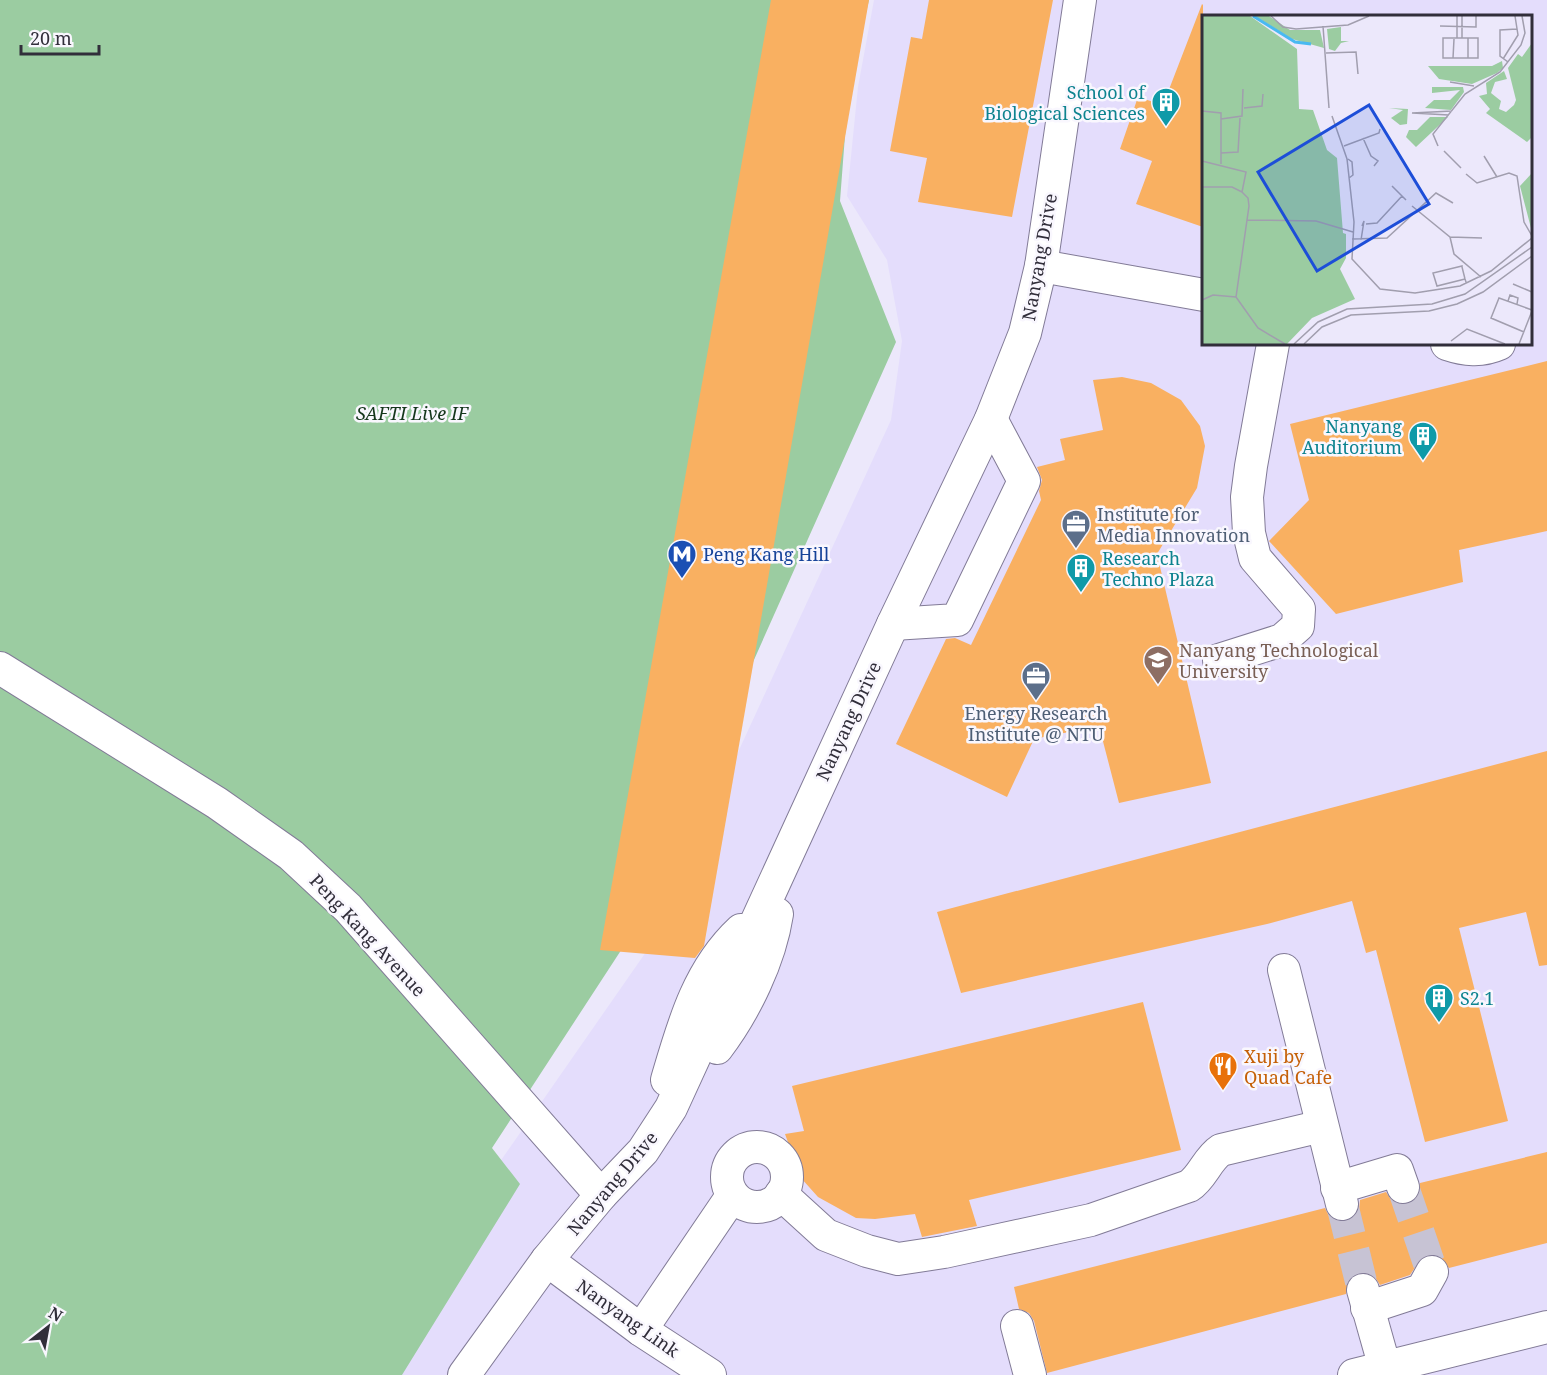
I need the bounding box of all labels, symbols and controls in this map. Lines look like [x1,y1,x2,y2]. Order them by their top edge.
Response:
inset map [1202,15,1532,345]
scale bar [21,18,99,56]
text: 20 m [30,26,72,50]
place label: School of Biological Sciences [984,80,1146,125]
building icon: School of Biological Sciences [1150,86,1182,128]
street label: Nanyang Drive [1016,192,1062,322]
park label: SAFTI Live IF [356,401,469,425]
place label: Nanyang Auditorium [1302,414,1402,459]
building icon: Nanyang Auditorium [1407,420,1439,462]
place label: Institute for Media Innovation [1097,502,1250,547]
office icon: Institute for Media Innovation [1060,508,1092,550]
metro station icon: Peng Kang Hill [666,538,698,580]
place label: Peng Kang Hill [703,542,830,566]
place label: Research Techno Plaza [1102,546,1215,591]
building icon: Research Techno Plaza [1065,552,1097,594]
place label: Nanyang Technological University [1179,638,1379,683]
school or university icon: Nanyang Technological University [1142,644,1174,686]
street label: Nanyang Drive [810,658,886,784]
office icon: Energy Research Institute @ NTU [1020,660,1052,702]
place label: Energy Research Institute @ NTU [964,701,1108,746]
street label: Peng Kang Avenue [305,868,431,1002]
building icon: S2.1 [1423,982,1455,1024]
place label: S2.1 [1460,986,1494,1010]
place label: Xuji by Quad Cafe [1244,1044,1332,1089]
restaurant icon: Xuji by Quad Cafe [1207,1050,1239,1092]
street label: Nanyang Drive [561,1126,663,1240]
street label: Nanyang Link [572,1274,685,1363]
north arrow [18,1297,78,1357]
text: N [45,1301,67,1327]

